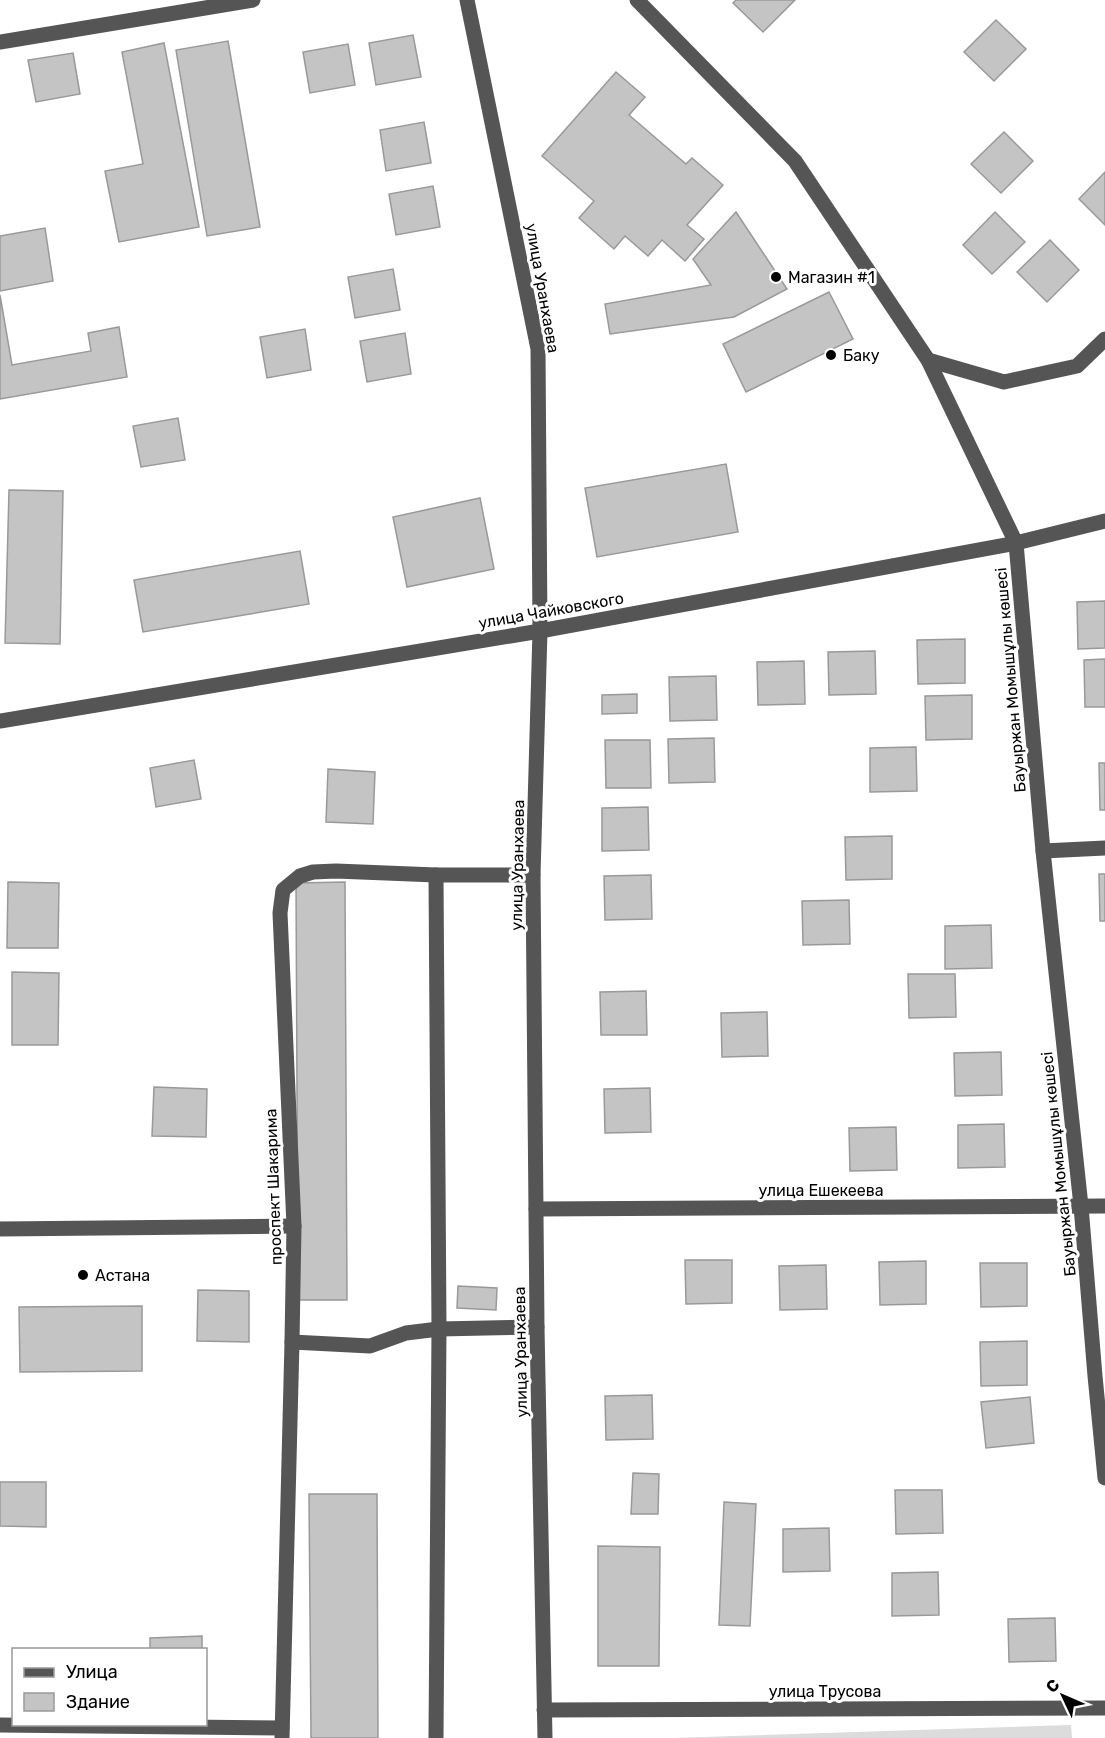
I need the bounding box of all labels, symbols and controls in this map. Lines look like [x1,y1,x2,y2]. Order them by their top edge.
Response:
street label: улица Уранхаева [522,222,563,354]
place label: Магазин #1 [788,268,875,287]
marker: Магазин #1 [769,270,783,284]
place label: Баку [843,346,880,365]
marker: Баку [824,348,838,362]
street label: Бауыржан Момышұлы көшесі [991,567,1030,793]
street label: улица Чайковского [477,588,625,633]
street label: улица Уранхаева [507,799,528,931]
street label: Бауыржан Момышұлы көшесі [1037,1051,1080,1277]
street label: проспект Шакарима [261,1108,286,1266]
street label: улица Ешекеева [758,1181,884,1200]
place label: Астана [95,1266,150,1285]
marker: Астана [76,1268,90,1282]
street label: улица Уранхаева [510,1286,531,1418]
legend [12,1648,207,1726]
text: Улица [66,1661,118,1683]
north arrow [1033,1666,1093,1726]
text: С [1042,1675,1063,1697]
street label: улица Трусова [769,1682,881,1701]
text: Здание [66,1691,130,1713]

